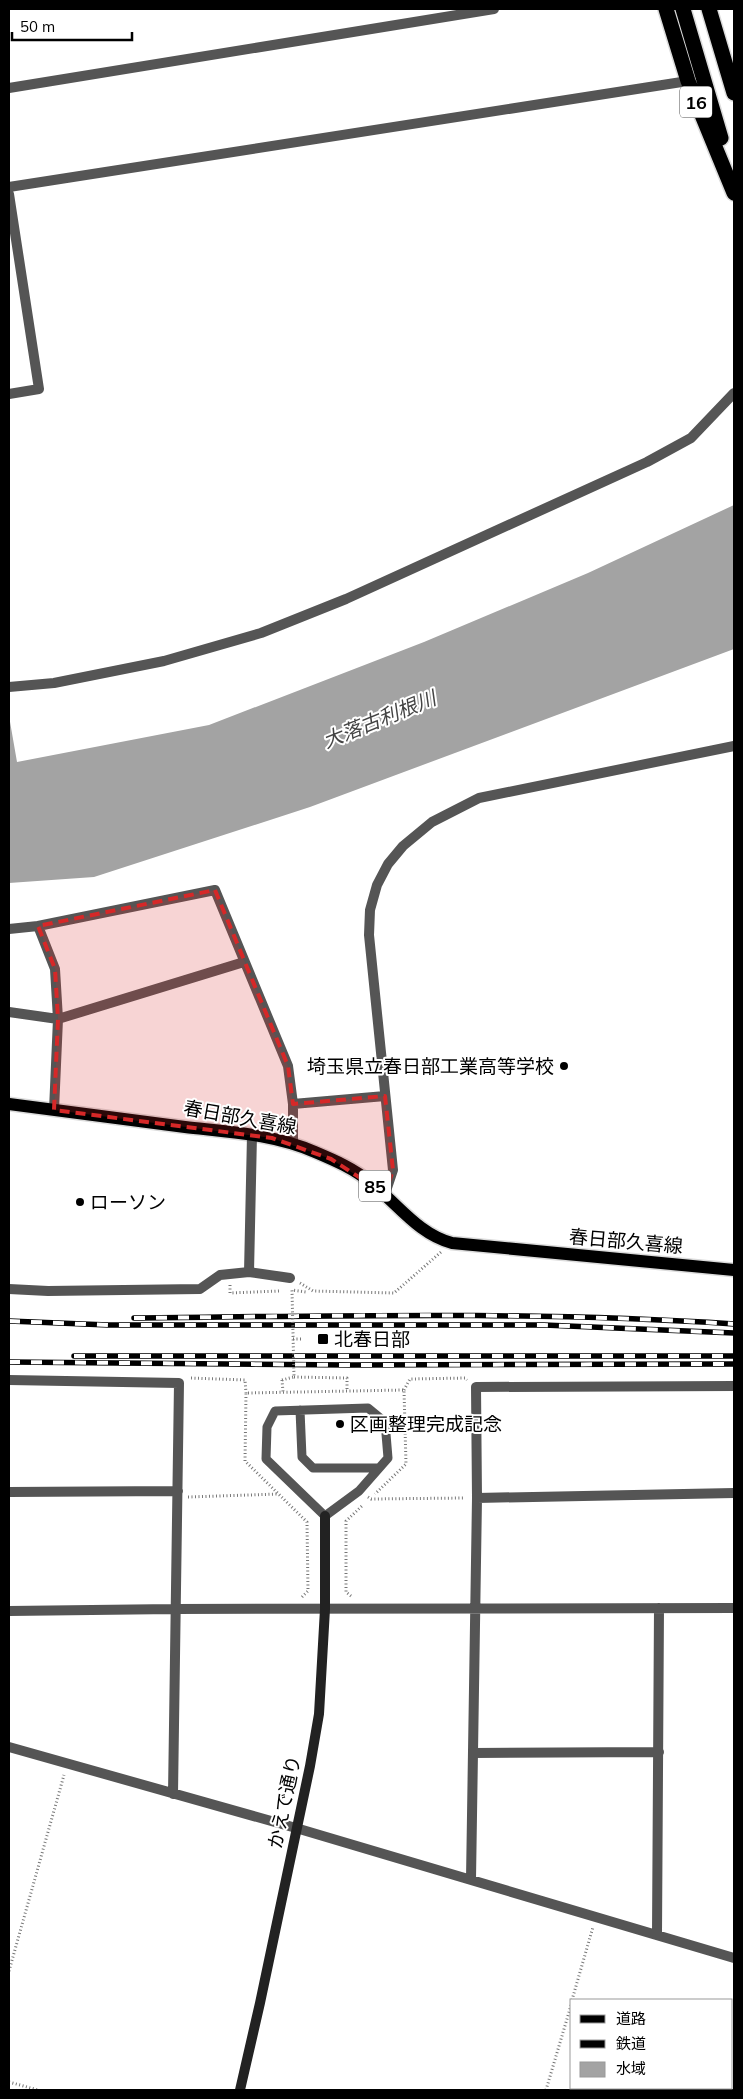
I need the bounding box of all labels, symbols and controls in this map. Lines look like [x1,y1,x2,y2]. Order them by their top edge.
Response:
scale bar [12,10,132,42]
text: 50 m [20,17,55,36]
road number: 16 [680,86,712,118]
water label: 大落古利根川 [319,684,441,753]
place label: 埼玉県立春日部工業高等学校 [307,1054,554,1078]
marker: 埼玉県立春日部工業高等学校 [558,1060,570,1072]
street label: 春日部久喜線 [182,1095,298,1139]
road number: 85 [359,1170,391,1202]
place label: ローソン [90,1190,166,1214]
marker: ローソン [74,1196,86,1208]
street label: 春日部久喜線 [568,1224,684,1258]
place label: 北春日部 [334,1327,410,1351]
marker: 北春日部 [316,1332,330,1346]
place label: 区画整理完成記念 [350,1412,502,1436]
marker: 区画整理完成記念 [334,1418,346,1430]
street label: かえで通り [262,1753,306,1851]
legend [570,1999,733,2089]
text: 道路 [616,2009,646,2028]
text: 鉄道 [616,2034,646,2053]
text: 水域 [616,2059,646,2078]

